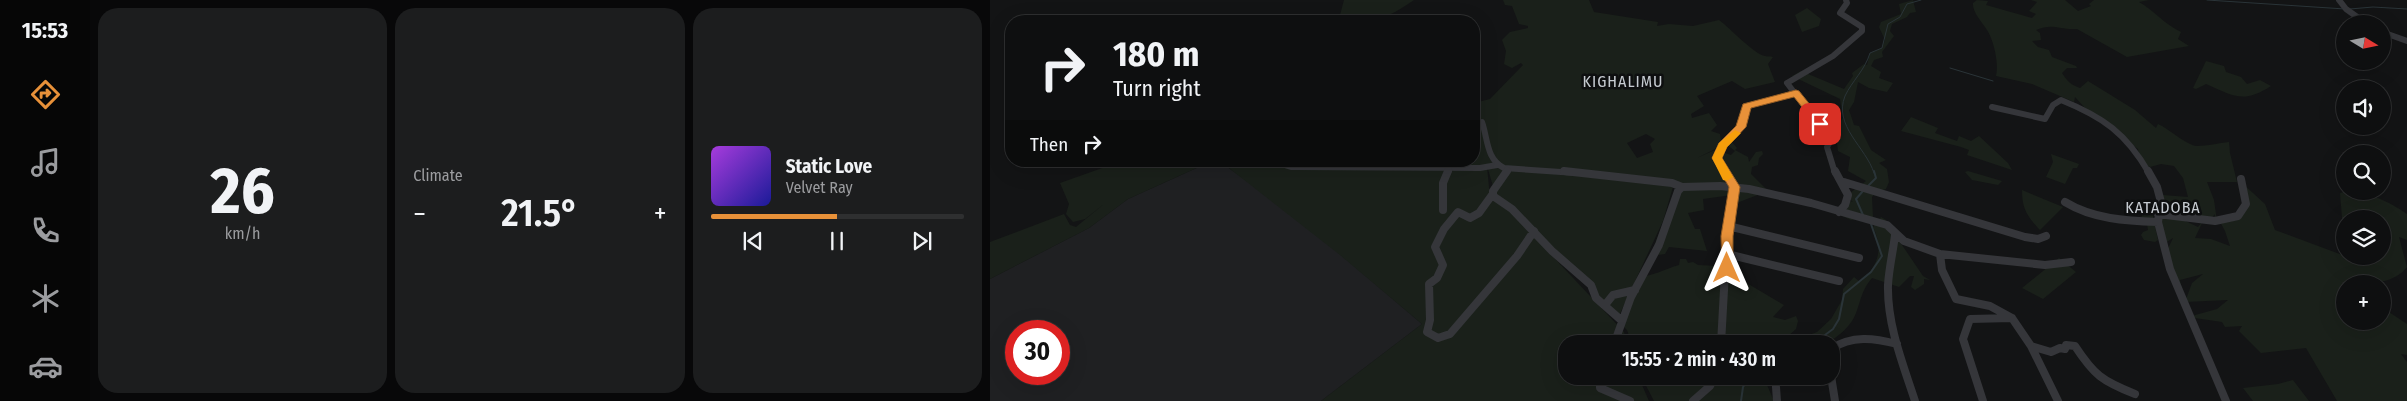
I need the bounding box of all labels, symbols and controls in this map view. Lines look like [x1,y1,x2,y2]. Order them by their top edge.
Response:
north arrow [2336,15,2391,70]
map controls [2336,15,2391,330]
text: 15:53 [22,17,68,44]
text: 180 m [1113,33,1199,75]
icon: right [1030,35,1095,100]
district label: KIGHALIMU [1582,72,1664,91]
text: Turn right [1113,75,1201,102]
icon: directions [28,77,63,112]
button: sound [2336,80,2391,135]
pin [1799,103,1841,145]
icon: arrive [1806,110,1834,138]
icon: right [1078,130,1106,158]
text: Then [1030,133,1068,156]
icon: music [28,145,63,180]
button: search [2336,145,2391,200]
text: 26 [211,152,275,230]
text: Static Love [786,155,872,178]
text: Climate [413,166,463,185]
text: Velvet Ray [786,178,853,197]
text: 21.5° [501,190,579,236]
text: − [413,197,426,230]
text: + [654,197,667,230]
district label: KATADOBA [2125,198,2201,217]
button: layers [2336,210,2391,265]
icon: phone [28,213,63,248]
text: km/h [225,224,261,243]
icon: previous [739,227,767,255]
icon: pause [823,227,851,255]
icon: next [908,227,936,255]
position arrow [1700,241,1752,293]
button: + [2336,275,2391,330]
icon: climate [28,281,63,316]
speed limit sign: 30 [1005,320,1070,385]
text: 15:55 · 2 min · 430 m [1622,348,1776,371]
icon: car [28,349,63,384]

